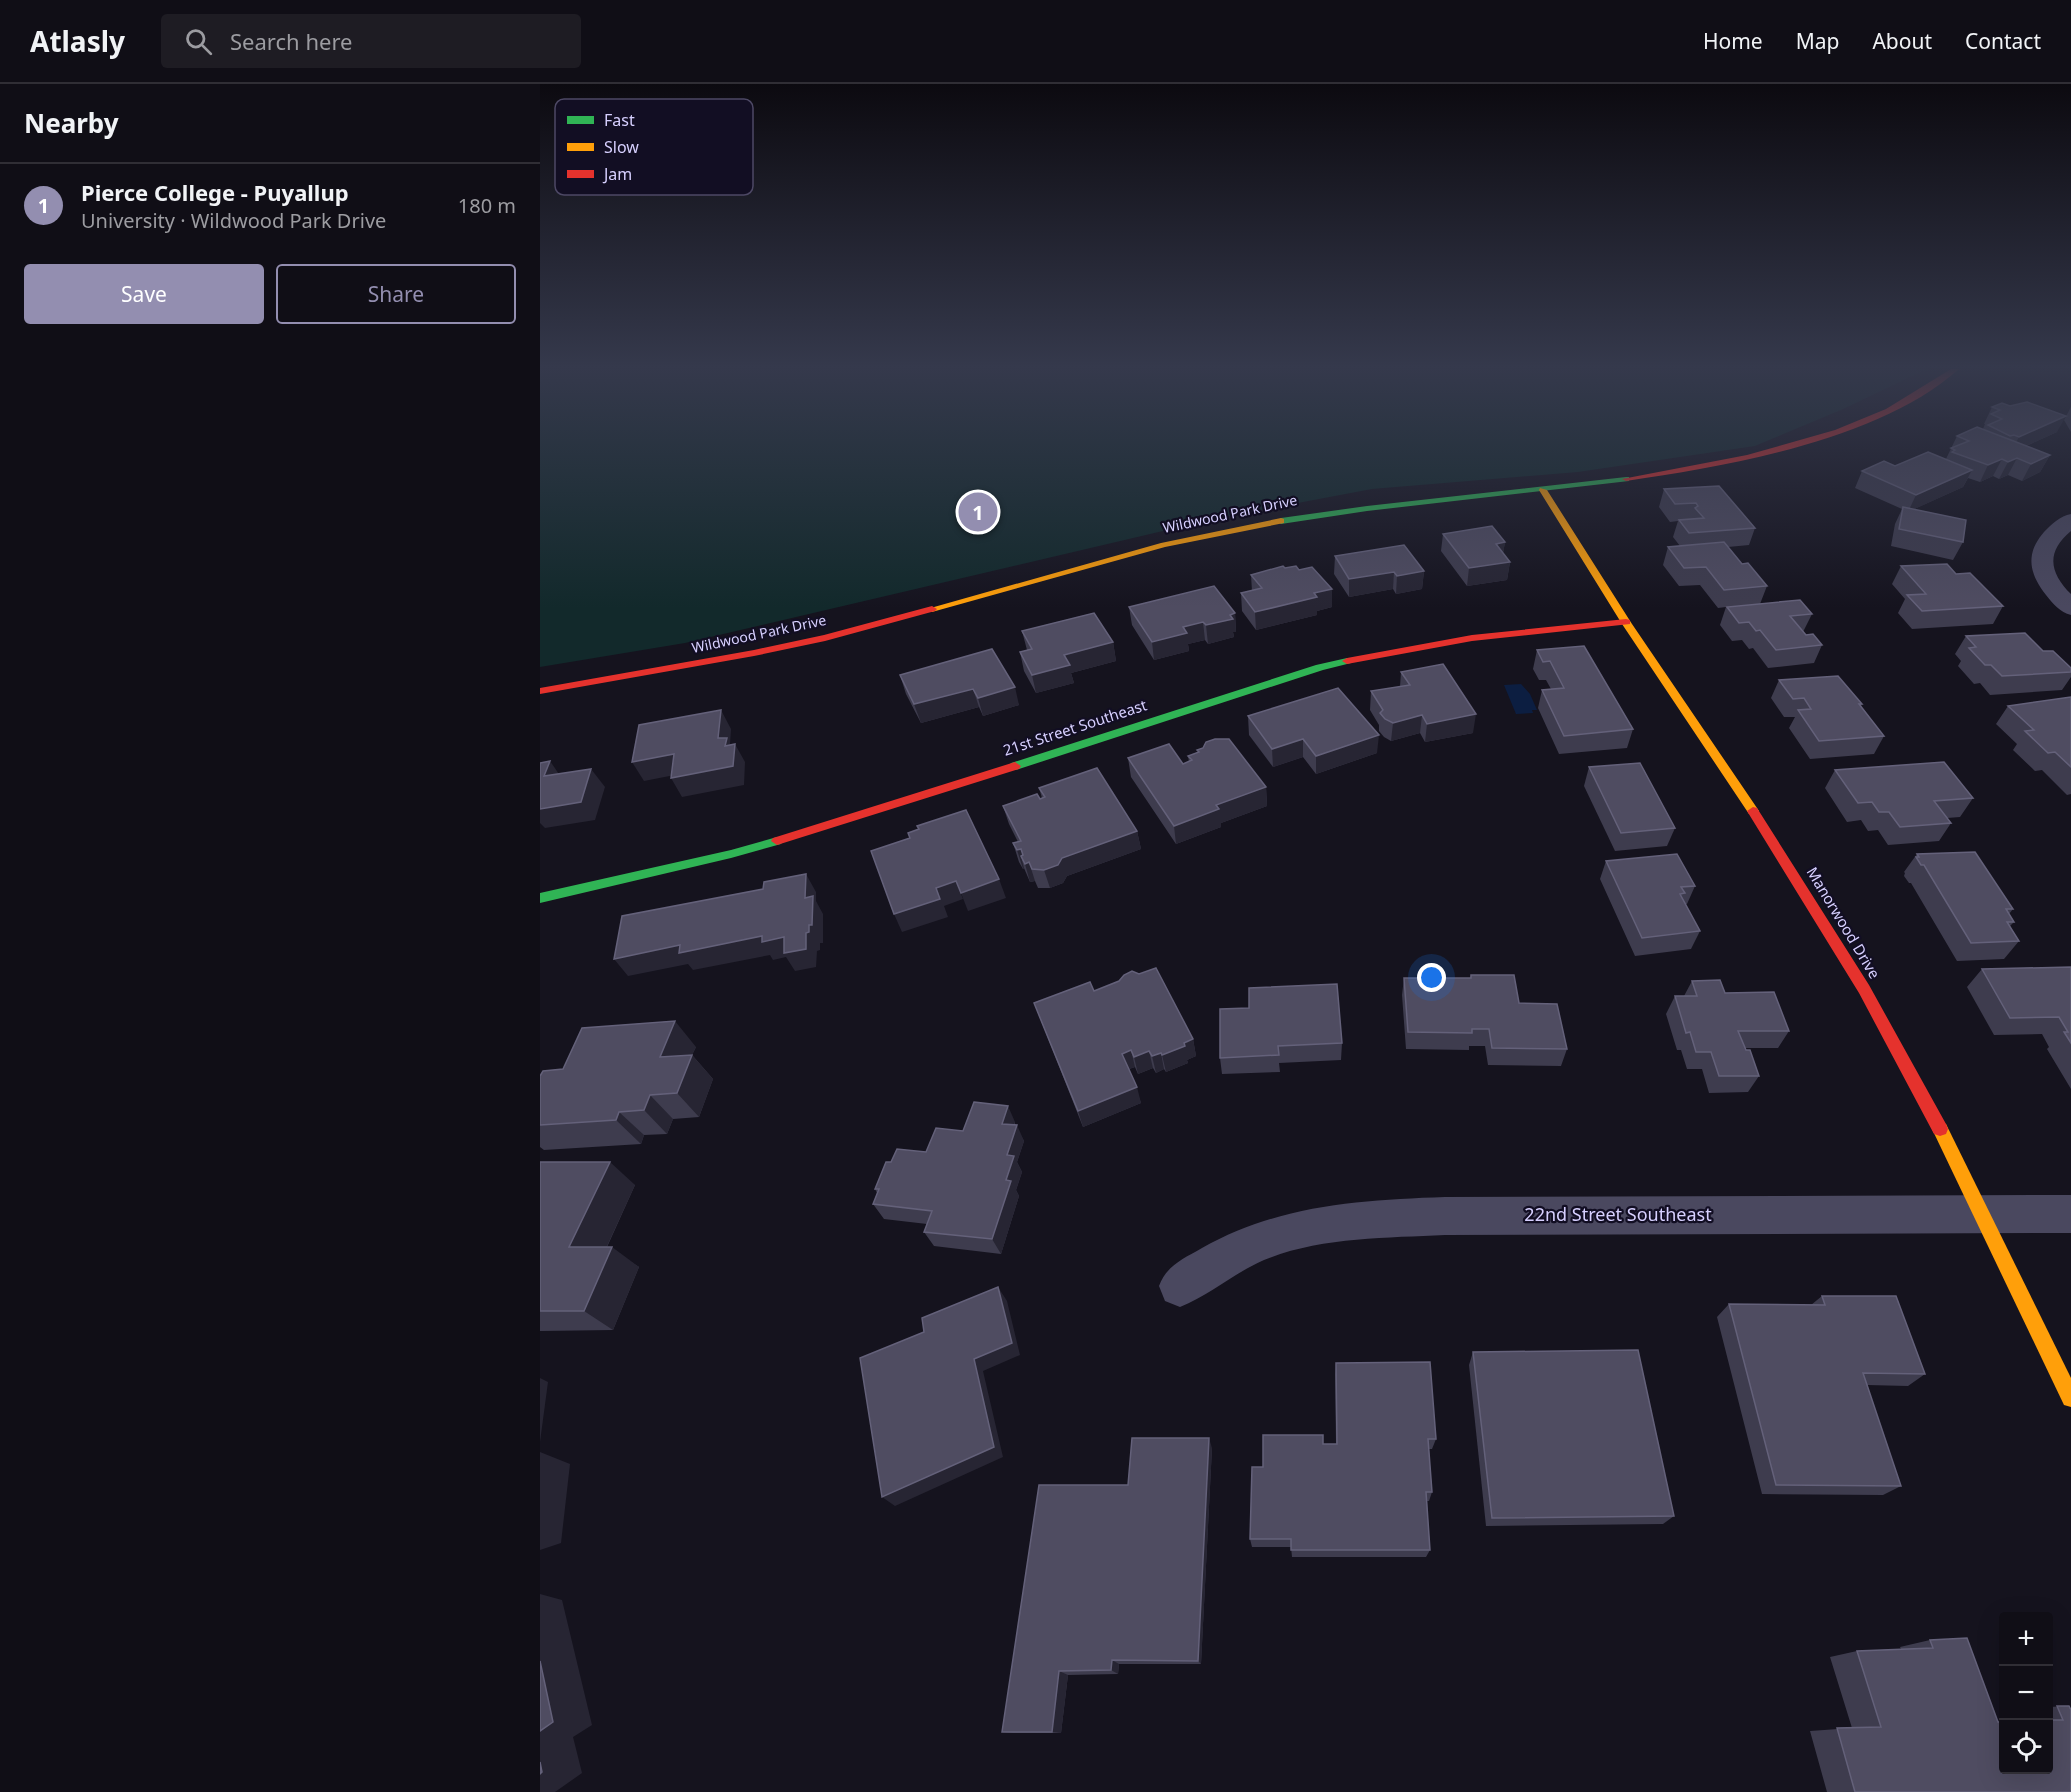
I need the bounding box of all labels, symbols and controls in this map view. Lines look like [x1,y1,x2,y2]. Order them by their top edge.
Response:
search box [161,14,581,68]
text: Atlasly [30,22,125,60]
icon: search [182,25,215,58]
text: Search here [230,26,352,56]
text: Home [1703,27,1763,55]
text: Map [1796,27,1839,55]
text: About [1872,27,1932,55]
text: Contact [1965,27,2041,55]
legend [555,99,753,195]
text: Nearby [24,105,119,141]
text: Fast [604,109,635,131]
text: Slow [604,136,639,158]
text: Jam [602,163,632,185]
text: Pierce College - Puyallup [81,177,349,207]
text: 1 [38,192,49,219]
text: 180 m [458,192,516,219]
text: University · Wildwood Park Drive [81,207,386,234]
button: Save [24,264,264,324]
button: Share [276,264,516,324]
pin: 1 [958,490,998,534]
street label: Wildwood Park Drive [1161,490,1299,537]
street label: Wildwood Park Drive [690,610,828,657]
street label: 21st Street Southeast [1000,694,1150,760]
street label: Manorwood Drive [1803,863,1885,982]
your location [1417,963,1446,992]
street label: 22nd Street Southeast [1524,1202,1712,1226]
map controls [1999,1612,2053,1774]
button: + [1999,1612,2053,1666]
button: − [1999,1666,2053,1720]
button: locate [1999,1720,2053,1774]

